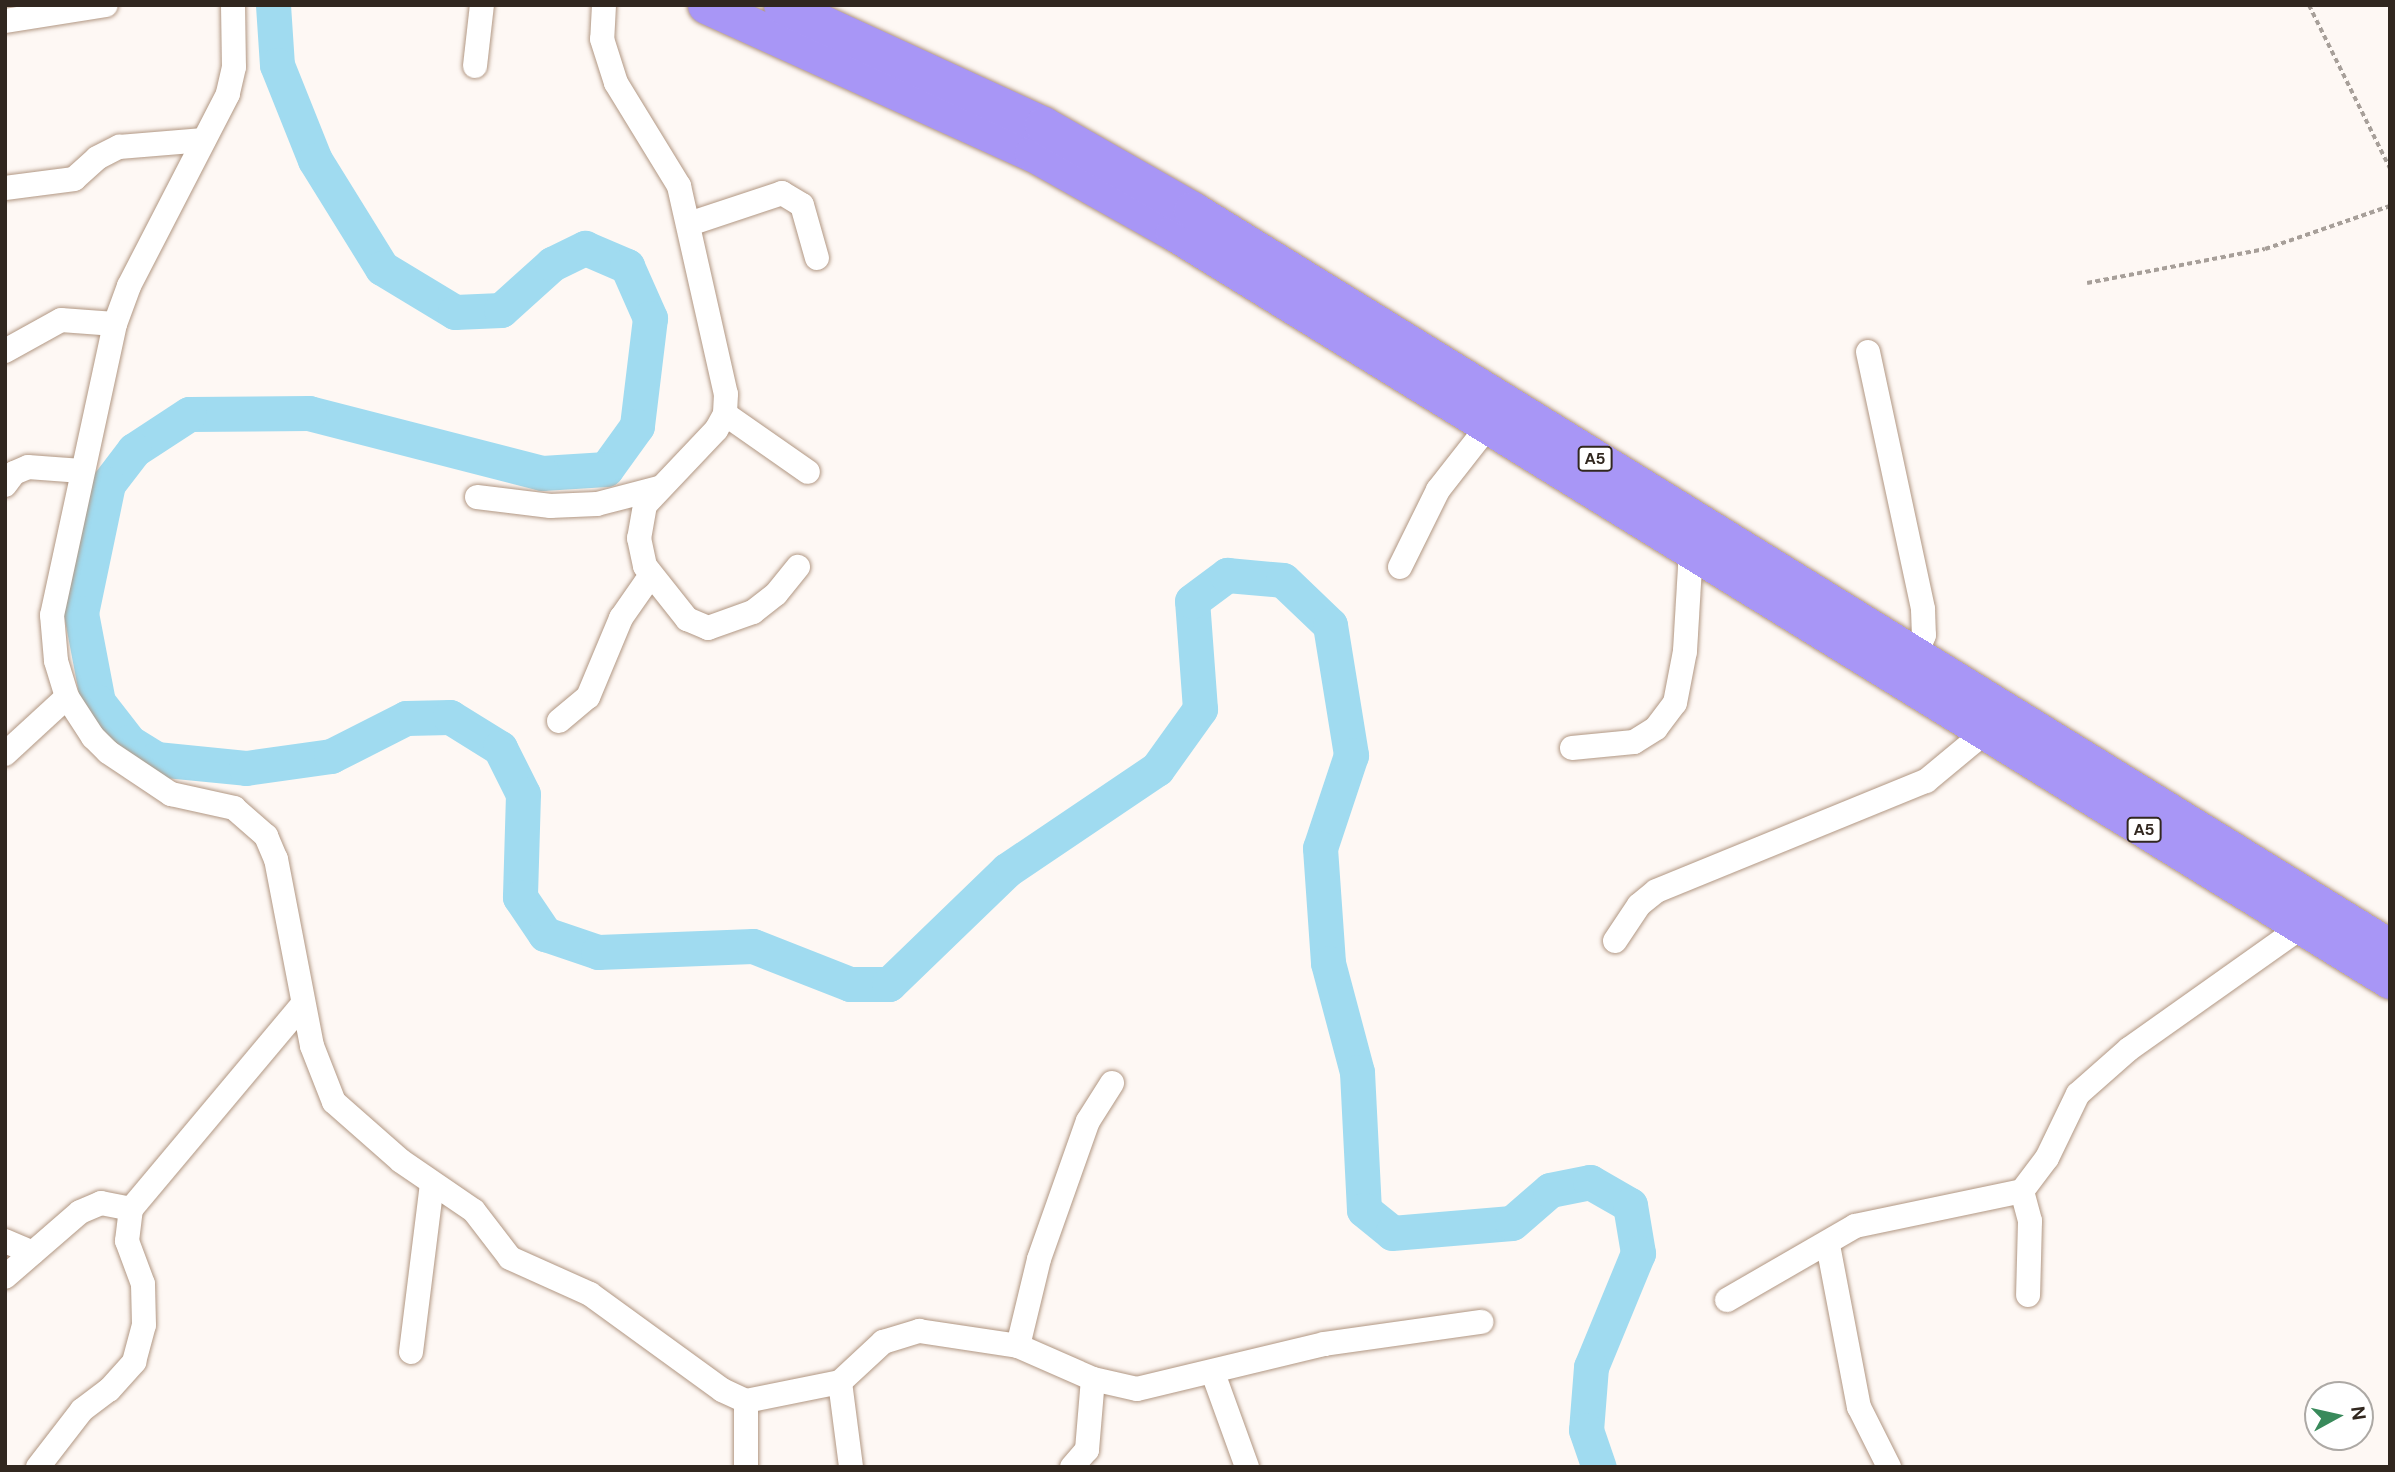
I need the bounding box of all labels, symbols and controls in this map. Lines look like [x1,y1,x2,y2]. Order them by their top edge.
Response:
road number: A5 [1578,446,1612,472]
road number: A5 [2126,818,2162,842]
north arrow [2304,1381,2374,1451]
text: N [2345,1405,2372,1422]

